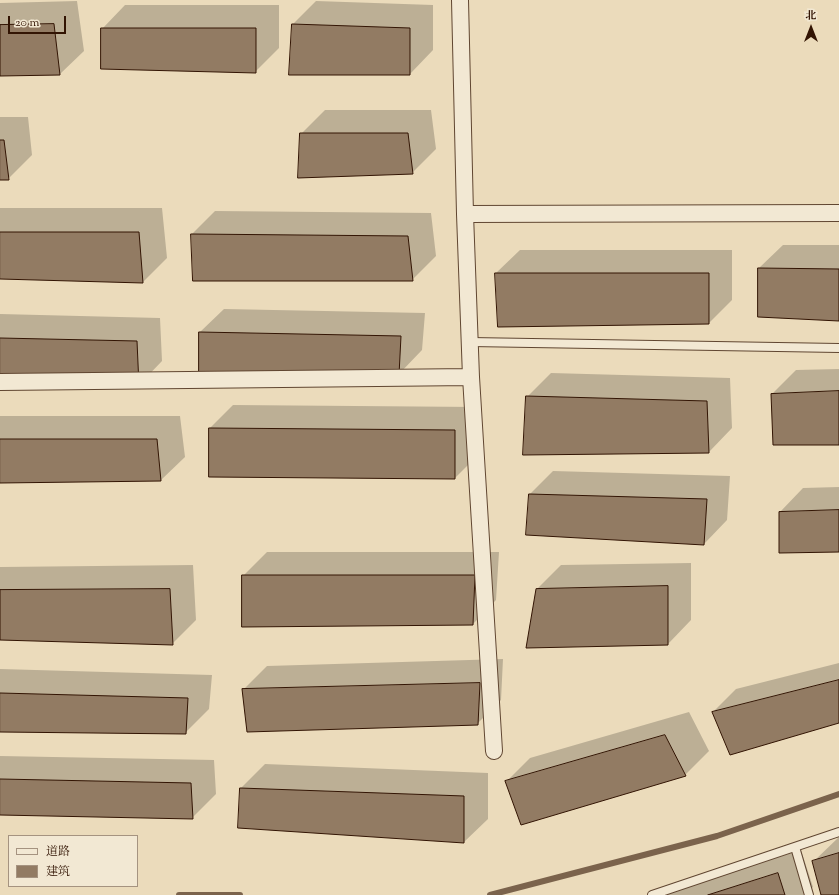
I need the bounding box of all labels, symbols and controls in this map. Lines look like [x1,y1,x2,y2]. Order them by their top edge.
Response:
scale bar [10,8,68,34]
north arrow [791,8,831,48]
text: 北 [806,8,817,24]
text: 20 m [15,14,39,32]
legend [8,835,138,887]
text: 道路 [46,843,70,861]
text: 建筑 [46,863,70,881]

